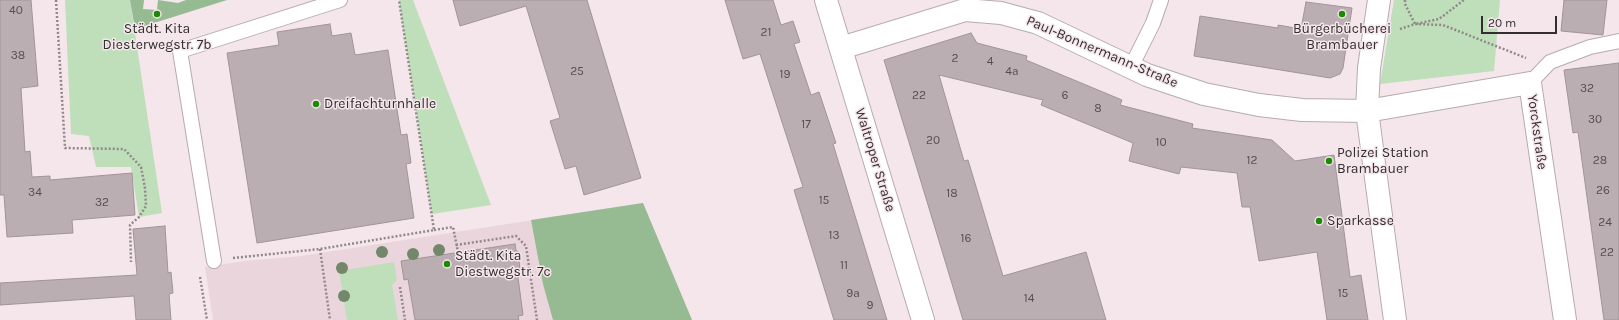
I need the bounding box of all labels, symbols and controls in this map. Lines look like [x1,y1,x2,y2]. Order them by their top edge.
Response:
house number: 40 [9,4,23,18]
scale bar [1483,8,1559,34]
marker: Städt. Kita Diesterwegstr. 7b [152,9,162,19]
marker: Bürgerbücherei Brambauer [1337,9,1347,19]
street label: Paul-Bonnermann-Straße [1024,12,1180,92]
text: 20 m [1488,16,1516,30]
place label: Städt. Kita Diesterwegstr. 7b [102,21,212,54]
place label: Bürgerbücherei Brambauer [1293,21,1391,54]
house number: 21 [761,26,771,40]
house number: 38 [11,49,25,63]
house number: 2 [952,52,958,66]
house number: 4 [987,55,993,69]
house number: 25 [570,65,584,79]
house number: 4a [1005,65,1019,79]
house number: 19 [780,68,790,82]
house number: 32 [1580,82,1594,96]
house number: 22 [912,89,926,103]
house number: 6 [1062,89,1068,103]
street label: Yorckstraße [1523,93,1551,171]
place label: Dreifachturnhalle [324,96,436,112]
marker: Dreifachturnhalle [311,99,321,109]
house number: 8 [1094,102,1102,116]
street label: Waltroper Straße [851,106,899,214]
house number: 30 [1588,113,1602,127]
house number: 17 [801,118,811,132]
house number: 20 [926,134,940,148]
house number: 10 [1155,136,1167,150]
place label: Polizei Station Brambauer [1337,145,1429,178]
house number: 12 [1247,154,1257,168]
house number: 28 [1593,154,1607,168]
marker: Polizei Station Brambauer [1324,156,1334,166]
house number: 26 [1596,184,1610,198]
house number: 34 [28,186,42,200]
house number: 18 [946,187,958,201]
house number: 15 [819,194,829,208]
house number: 32 [95,196,109,210]
place label: Sparkasse [1327,213,1394,229]
marker: Sparkasse [1314,216,1324,226]
house number: 24 [1598,216,1612,230]
house number: 13 [828,229,840,243]
house number: 16 [961,232,971,246]
house number: 22 [1600,246,1614,260]
place label: Städt. Kita Diestwegstr. 7c [455,248,551,280]
marker: Städt. Kita Diestwegstr. 7c [442,259,452,269]
house number: 11 [840,259,848,273]
house number: 9a [846,287,860,301]
house number: 15 [1338,287,1348,301]
house number: 14 [1024,292,1034,306]
house number: 9 [867,299,873,313]

